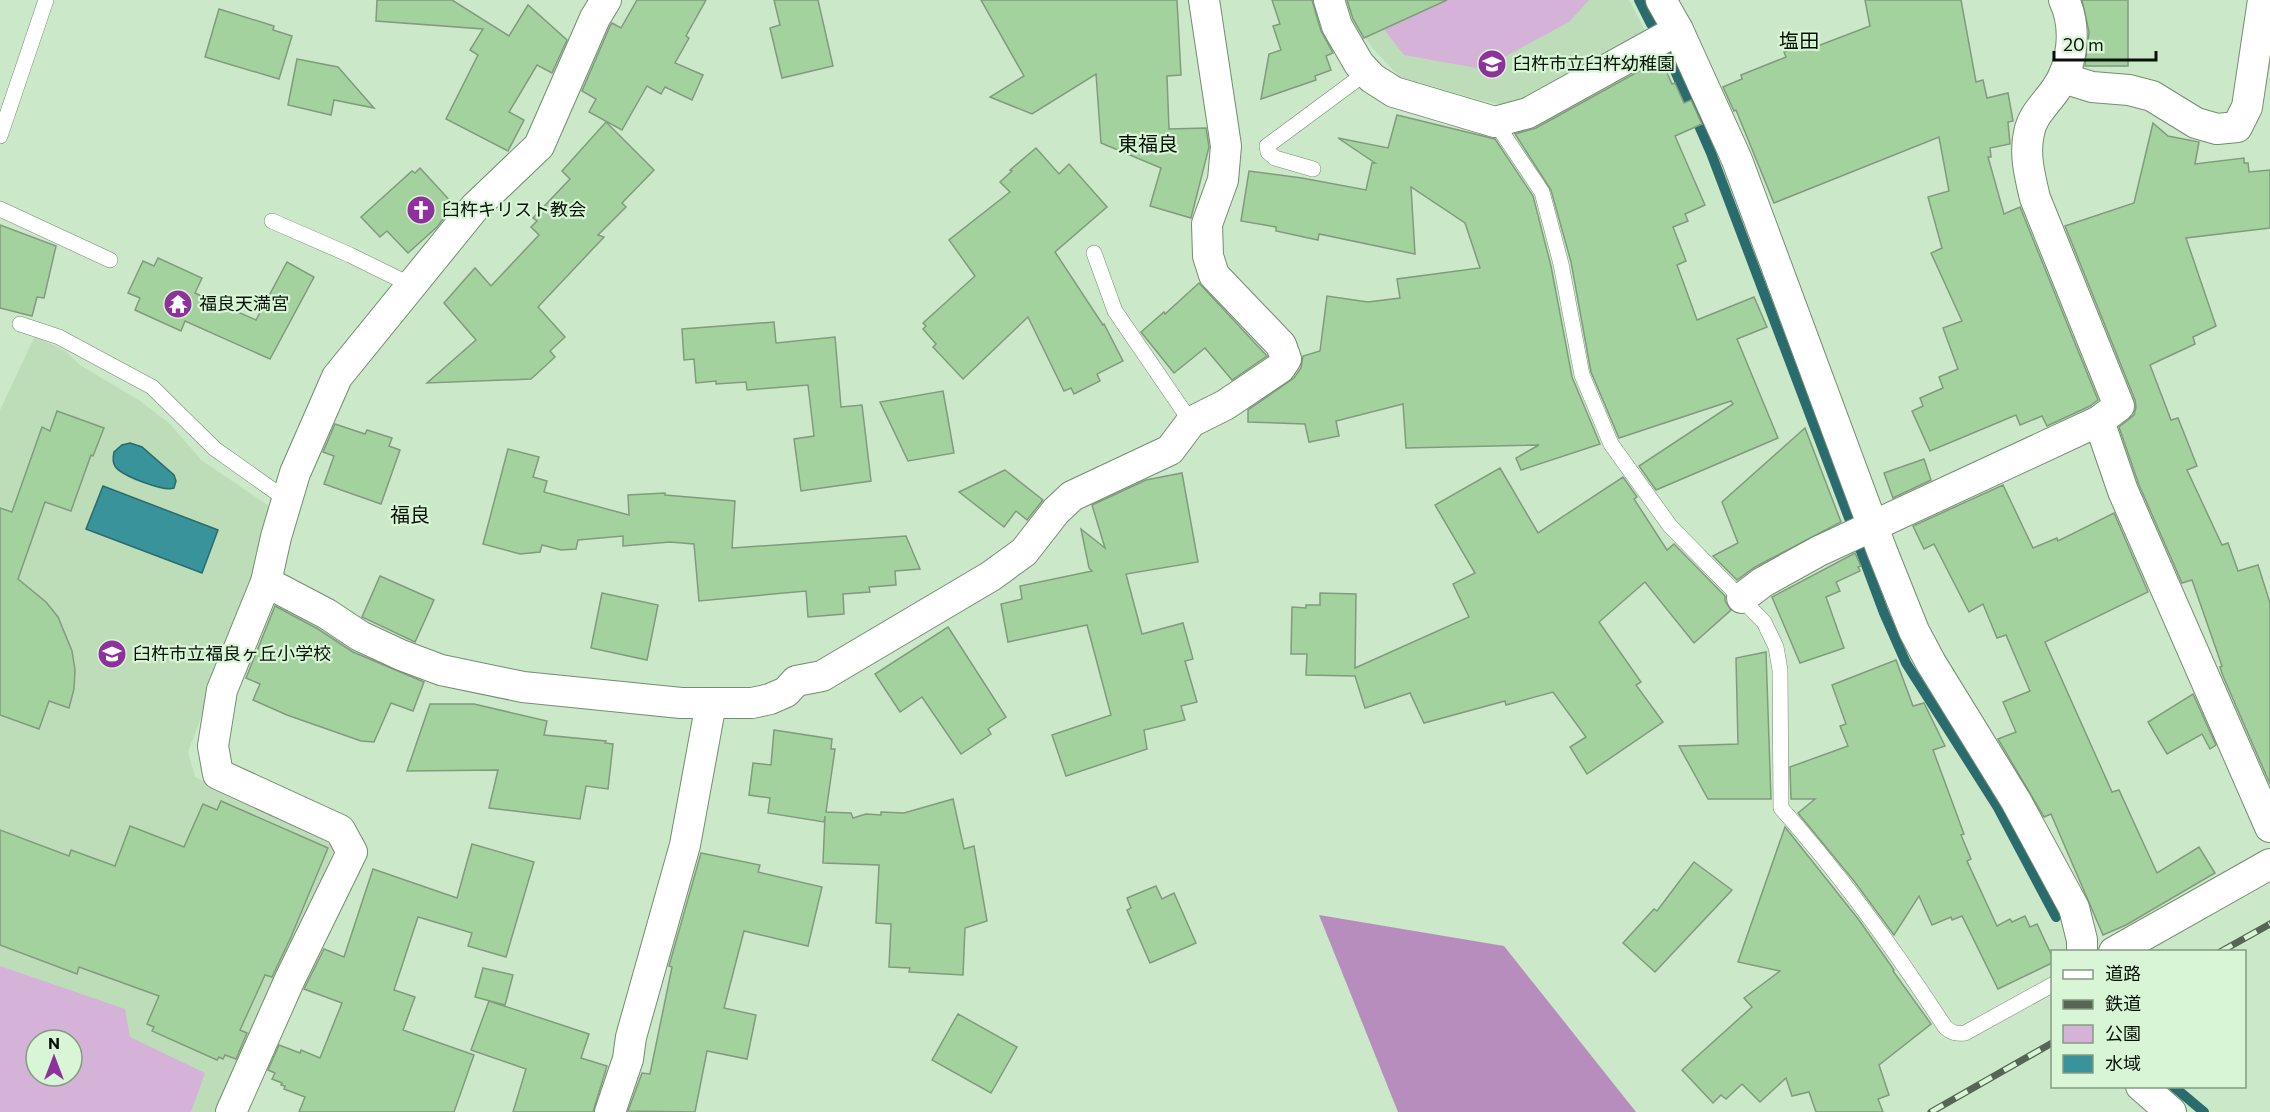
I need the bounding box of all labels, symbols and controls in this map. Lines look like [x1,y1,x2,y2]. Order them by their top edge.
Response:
scale bar [2054,24,2156,62]
district label: 塩田 [1779,28,1819,52]
text: 20 m [2063,33,2104,55]
school or university icon: 臼杵市立臼杵幼稚園 [1476,48,1508,80]
place label: 臼杵市立臼杵幼稚園 [1513,52,1675,74]
district label: 東福良 [1118,131,1178,155]
church icon: 臼杵キリスト教会 [405,194,437,226]
place label: 臼杵キリスト教会 [442,198,586,220]
temple icon: 福良天満宮 [162,288,194,320]
place label: 福良天満宮 [199,292,289,314]
district label: 福良 [390,502,430,526]
school or university icon: 臼杵市立福良ヶ丘小学校 [96,638,128,670]
place label: 臼杵市立福良ヶ丘小学校 [133,642,331,664]
legend [2051,950,2246,1088]
text: 道路 [2105,962,2141,984]
text: 鉄道 [2105,992,2141,1014]
text: 公園 [2105,1022,2141,1044]
north arrow [24,1028,84,1088]
text: N [48,1033,60,1052]
text: 水域 [2105,1052,2141,1074]

